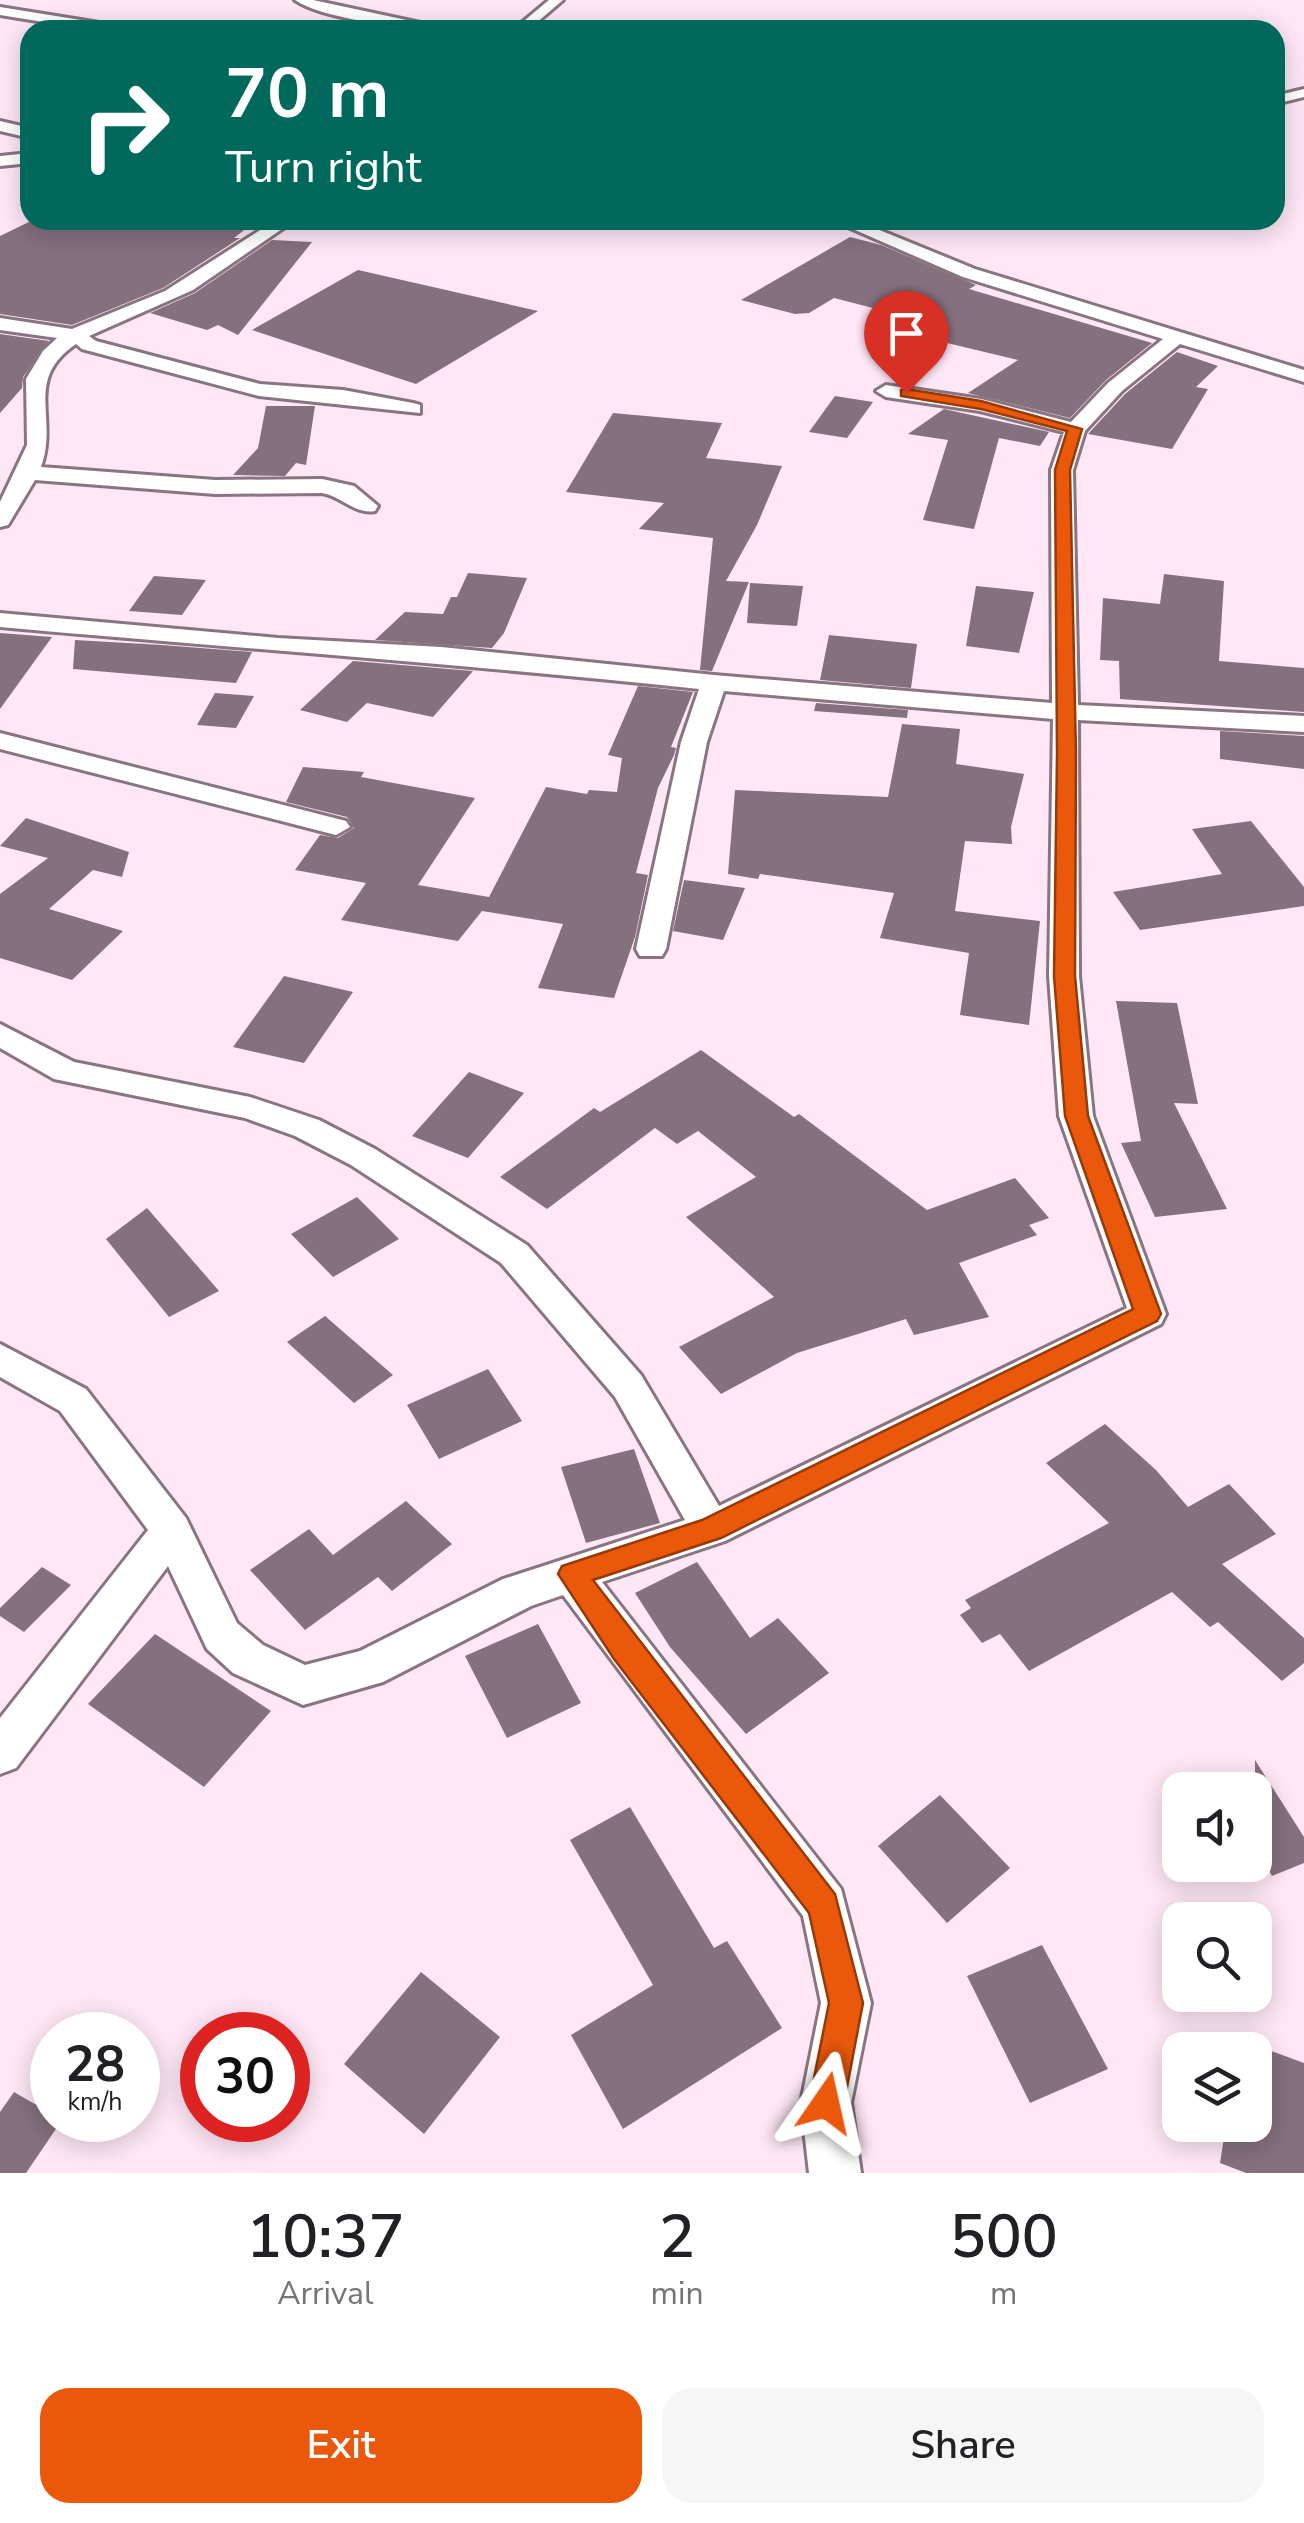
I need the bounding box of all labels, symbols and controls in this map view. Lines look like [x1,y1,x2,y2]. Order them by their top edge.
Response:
text: 70 m [225,46,389,142]
icon: right [60,60,190,190]
text: Turn right [225,137,422,198]
pin [864,291,949,394]
icon: arrive [879,306,934,361]
map controls [1162,1772,1272,2142]
button: sound [1162,1772,1272,1882]
button: search [1162,1902,1272,2012]
speed limit sign: 30 [180,2012,310,2142]
text: 28 [65,2030,125,2099]
button: layers [1162,2032,1272,2142]
position arrow [774,2051,878,2155]
text: km/h [67,2085,123,2119]
text: 10:37 [246,2196,404,2278]
text: 2 [659,2196,695,2278]
text: 500 [950,2196,1058,2278]
text: Arrival [277,2272,373,2315]
text: min [651,2272,704,2315]
text: m [990,2272,1018,2315]
button: Exit [40,2388,642,2503]
button: Share [662,2388,1264,2503]

